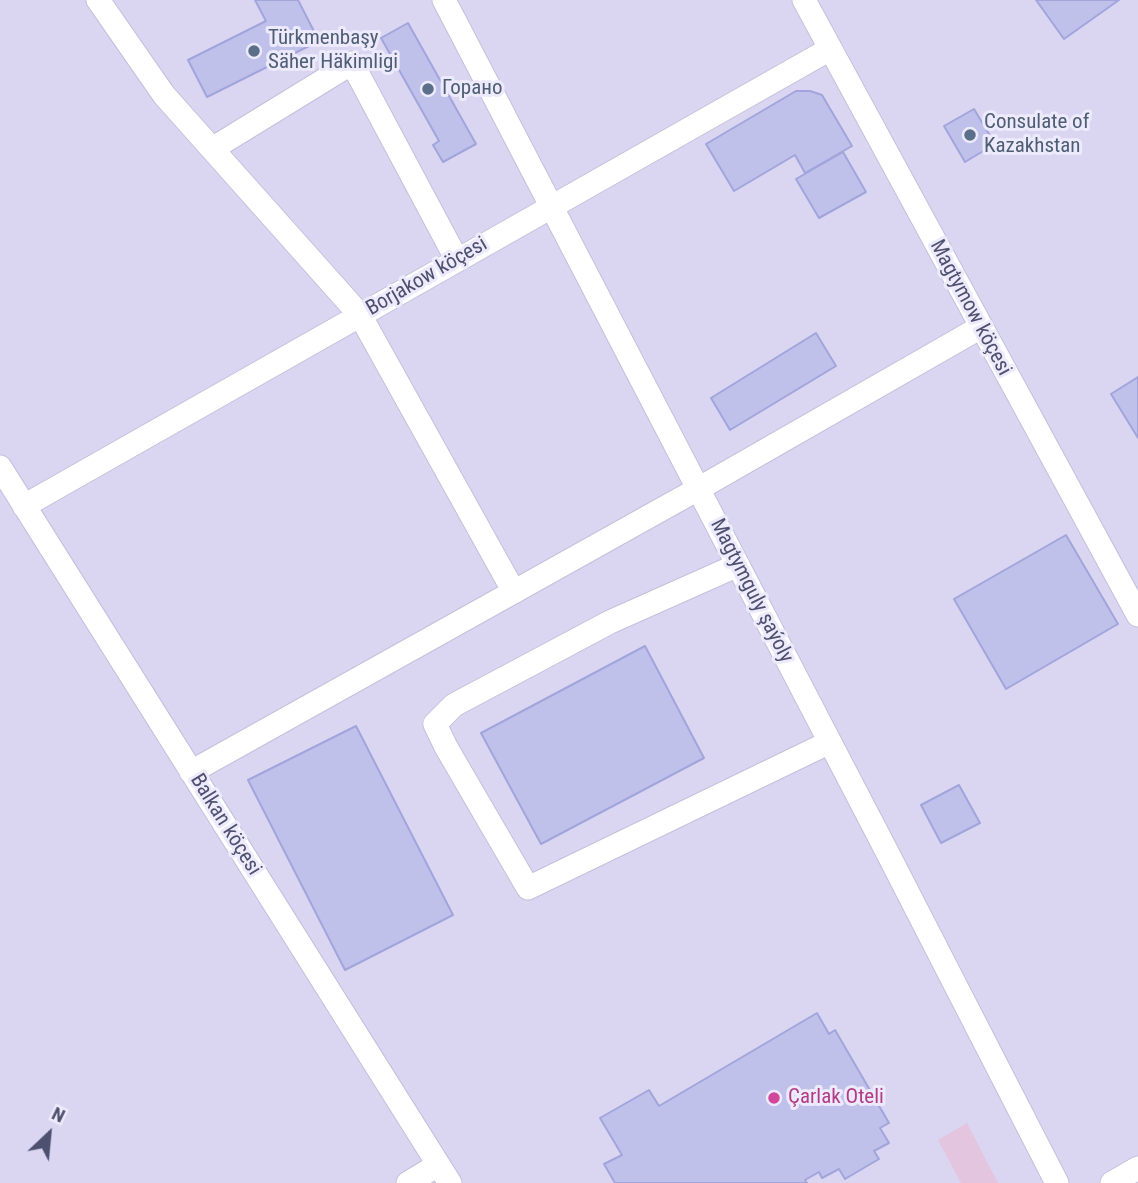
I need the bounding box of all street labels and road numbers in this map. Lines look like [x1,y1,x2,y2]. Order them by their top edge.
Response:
street label: Borjakow köçesi [362,232,492,322]
street label: Magtymow köçesi [924,236,1016,380]
street label: Magtymguly şaýoly [704,515,798,667]
street label: Balkan köçesi [184,770,266,880]

